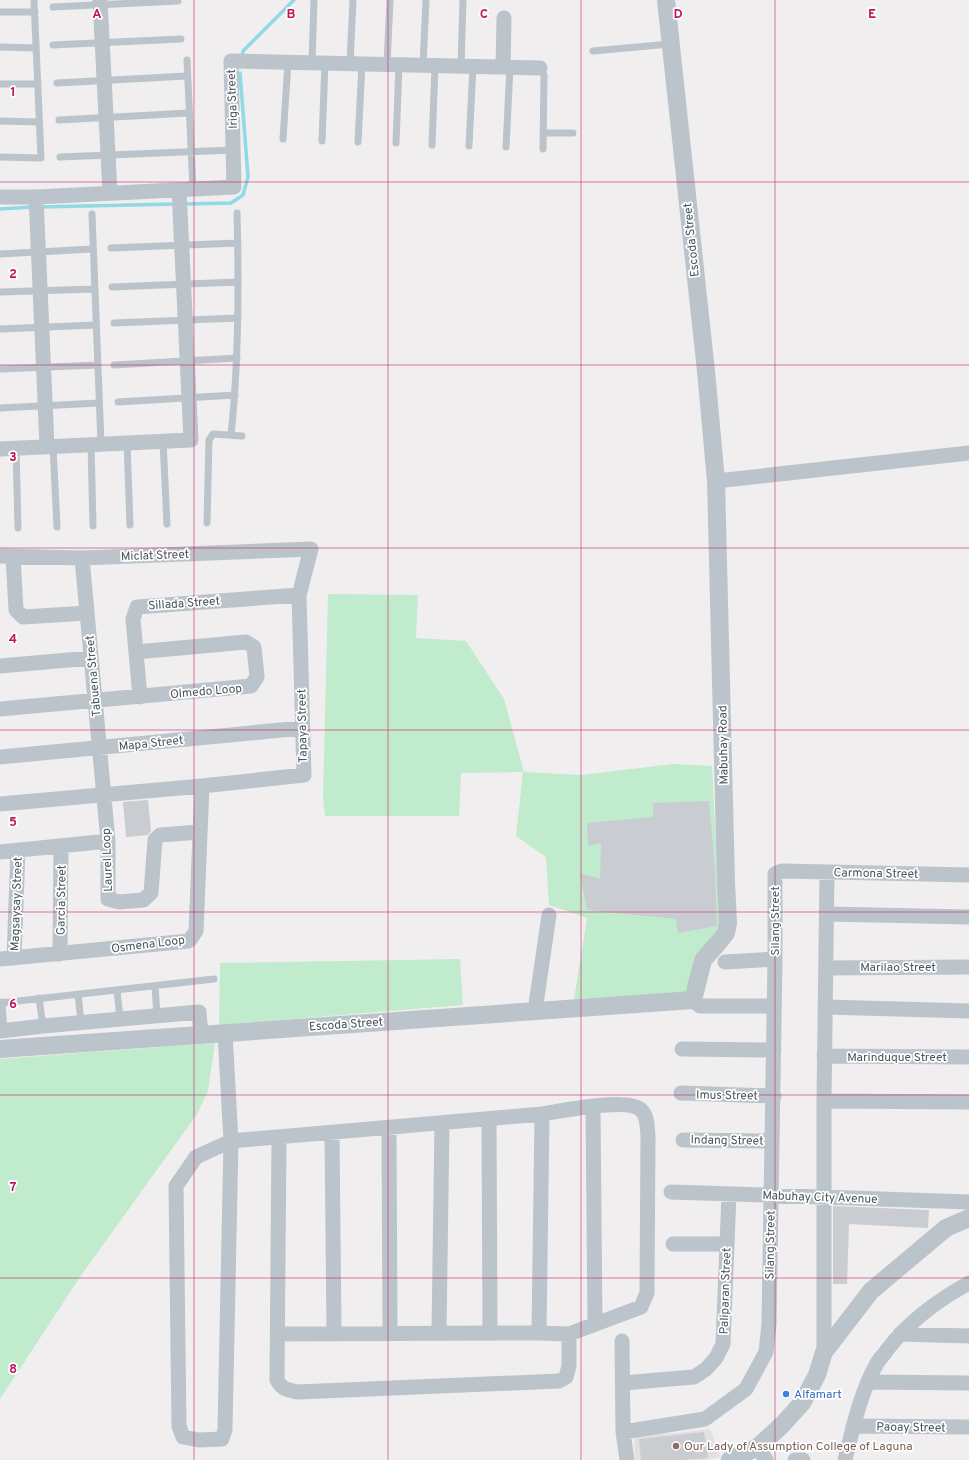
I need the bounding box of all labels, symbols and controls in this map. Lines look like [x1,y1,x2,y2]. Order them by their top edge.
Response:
text: A [92,7,102,23]
text: B [287,7,296,23]
text: C [480,7,488,23]
text: D [673,7,683,23]
text: E [868,7,876,23]
street label: Iriga Street [224,69,242,129]
text: 1 [10,85,16,101]
street label: Escoda Street [680,202,704,278]
text: 2 [9,267,17,283]
text: 3 [9,450,17,466]
street label: Miclat Street [121,547,189,565]
street label: Sillada Street [148,594,221,614]
text: 4 [9,632,17,648]
street label: Tabuena Street [82,635,106,717]
street label: Olmedo Loop [169,681,243,703]
street label: Tapaya Street [294,689,312,763]
street label: Mabuhay Road [715,705,733,785]
street label: Mapa Street [118,733,184,755]
text: 5 [9,815,17,831]
street label: Laurel Loop [99,828,117,892]
street label: Magsaysay Street [7,857,27,952]
street label: Garcia Street [53,865,71,935]
street label: Carmona Street [833,865,919,883]
street label: Silang Street [768,886,784,956]
street label: Osmena Loop [110,933,186,957]
street label: Marilao Street [860,960,936,976]
text: 6 [9,997,17,1013]
street label: Escoda Street [308,1014,384,1036]
street label: Marinduque Street [847,1050,947,1066]
street label: Imus Street [696,1087,758,1105]
street label: Indang Street [690,1132,764,1150]
text: 7 [10,1180,17,1196]
street label: Mabuhay City Avenue [762,1188,878,1208]
street label: Silang Street [762,1210,780,1280]
street label: Paliparan Street [716,1247,736,1335]
text: 8 [9,1362,17,1378]
place label: Alfamart [794,1387,842,1403]
marker: Alfamart [781,1389,791,1399]
street label: Paoay Street [876,1419,946,1437]
place label: Our Lady of Assumption College of Laguna [684,1439,913,1455]
marker: Our Lady of Assumption College of Laguna [671,1441,681,1451]

